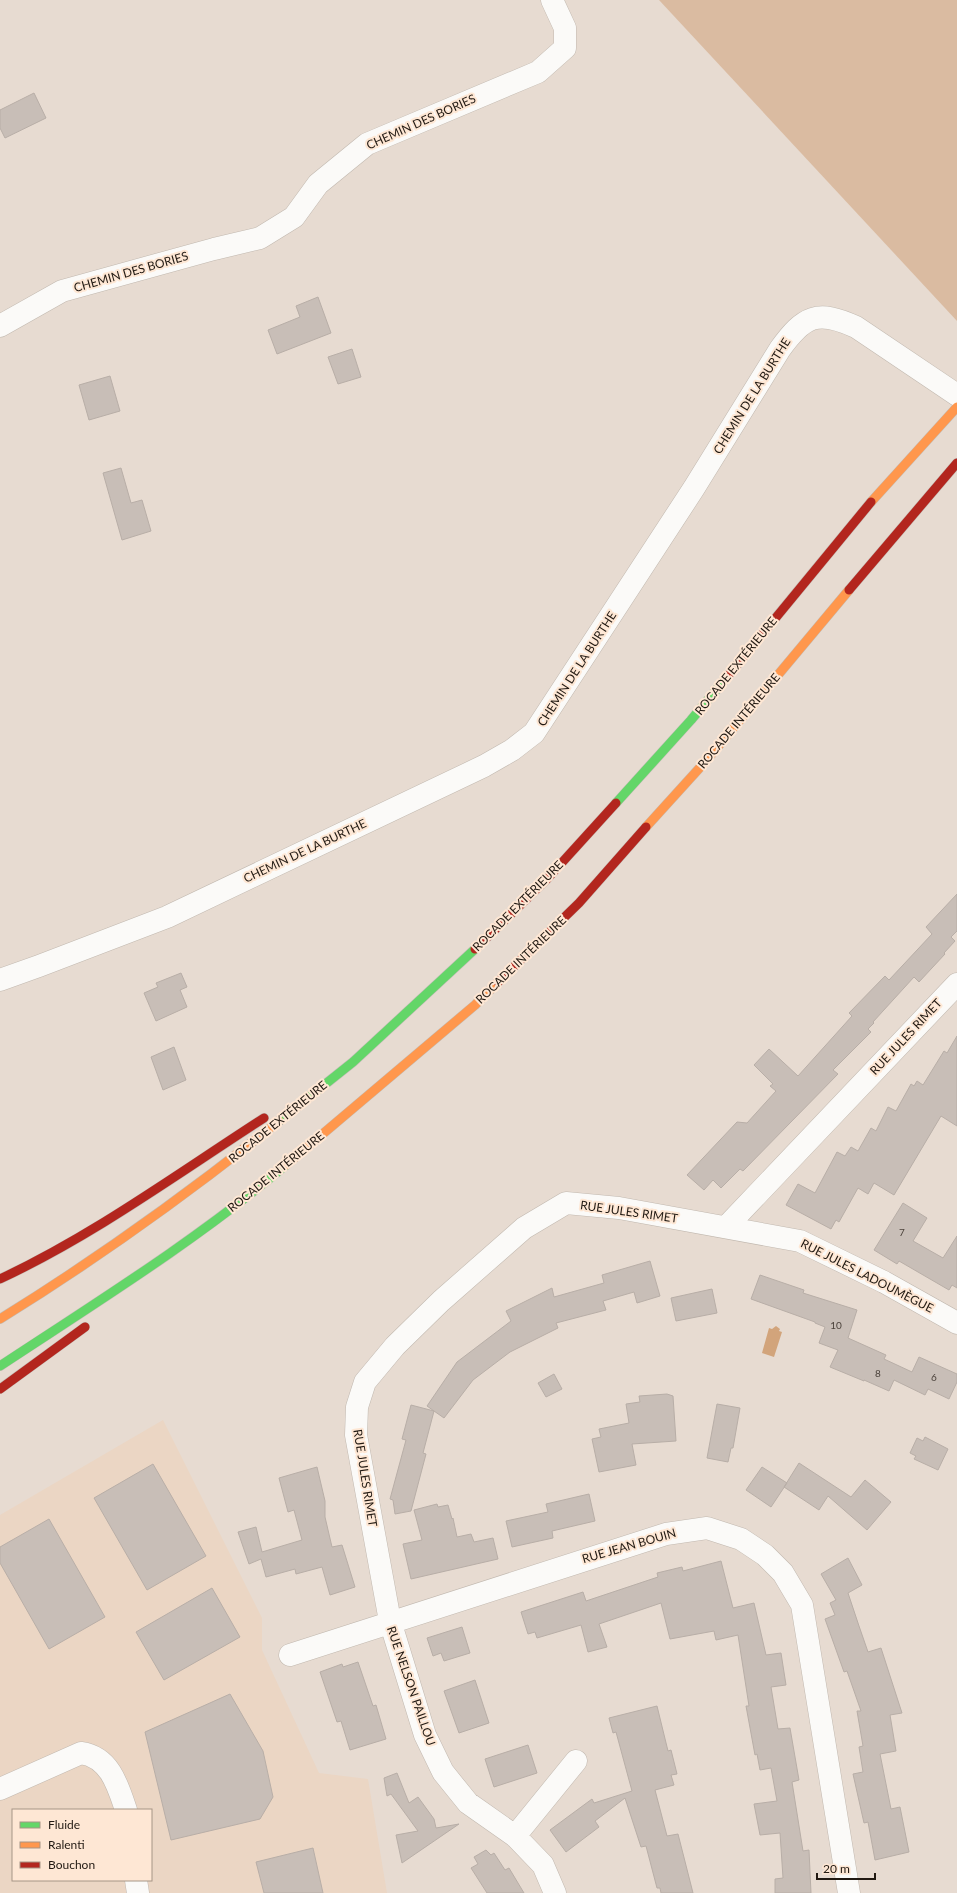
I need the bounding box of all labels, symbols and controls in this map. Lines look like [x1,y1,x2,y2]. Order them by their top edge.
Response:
street label: CHEMIN DES BORIES [364,91,478,152]
street label: CHEMIN DES BORIES [72,248,190,295]
street label: CHEMIN DE LA BURTHE [710,335,793,457]
street label: CHEMIN DE LA BURTHE [534,608,619,729]
street label: ROCADE EXTÉRIEURE [691,613,780,718]
street label: ROCADE INTÉRIEURE [694,670,783,771]
street label: CHEMIN DE LA BURTHE [241,815,369,886]
street label: ROCADE EXTÉRIEURE [469,857,566,954]
street label: ROCADE INTÉRIEURE [472,913,569,1007]
street label: RUE JULES RIMET [867,996,945,1078]
street label: ROCADE EXTÉRIEURE [226,1077,330,1166]
street label: ROCADE INTÉRIEURE [224,1128,327,1215]
street label: RUE JULES RIMET [579,1197,679,1226]
house number: 7 [899,1226,905,1238]
street label: RUE JULES LADOUMÈGUE [798,1236,936,1316]
house number: 10 [830,1319,842,1331]
house number: 8 [875,1367,881,1379]
house number: 6 [931,1371,937,1383]
street label: RUE JULES RIMET [350,1428,381,1528]
street label: RUE JEAN BOUIN [580,1525,678,1566]
street label: RUE NELSON PAILLOU [384,1624,439,1748]
legend [12,1809,152,1881]
text: Fluide [48,1817,80,1832]
text: Ralenti [48,1837,85,1852]
scale bar [817,1855,875,1881]
text: Bouchon [48,1857,95,1872]
text: 20 m [823,1861,850,1876]

